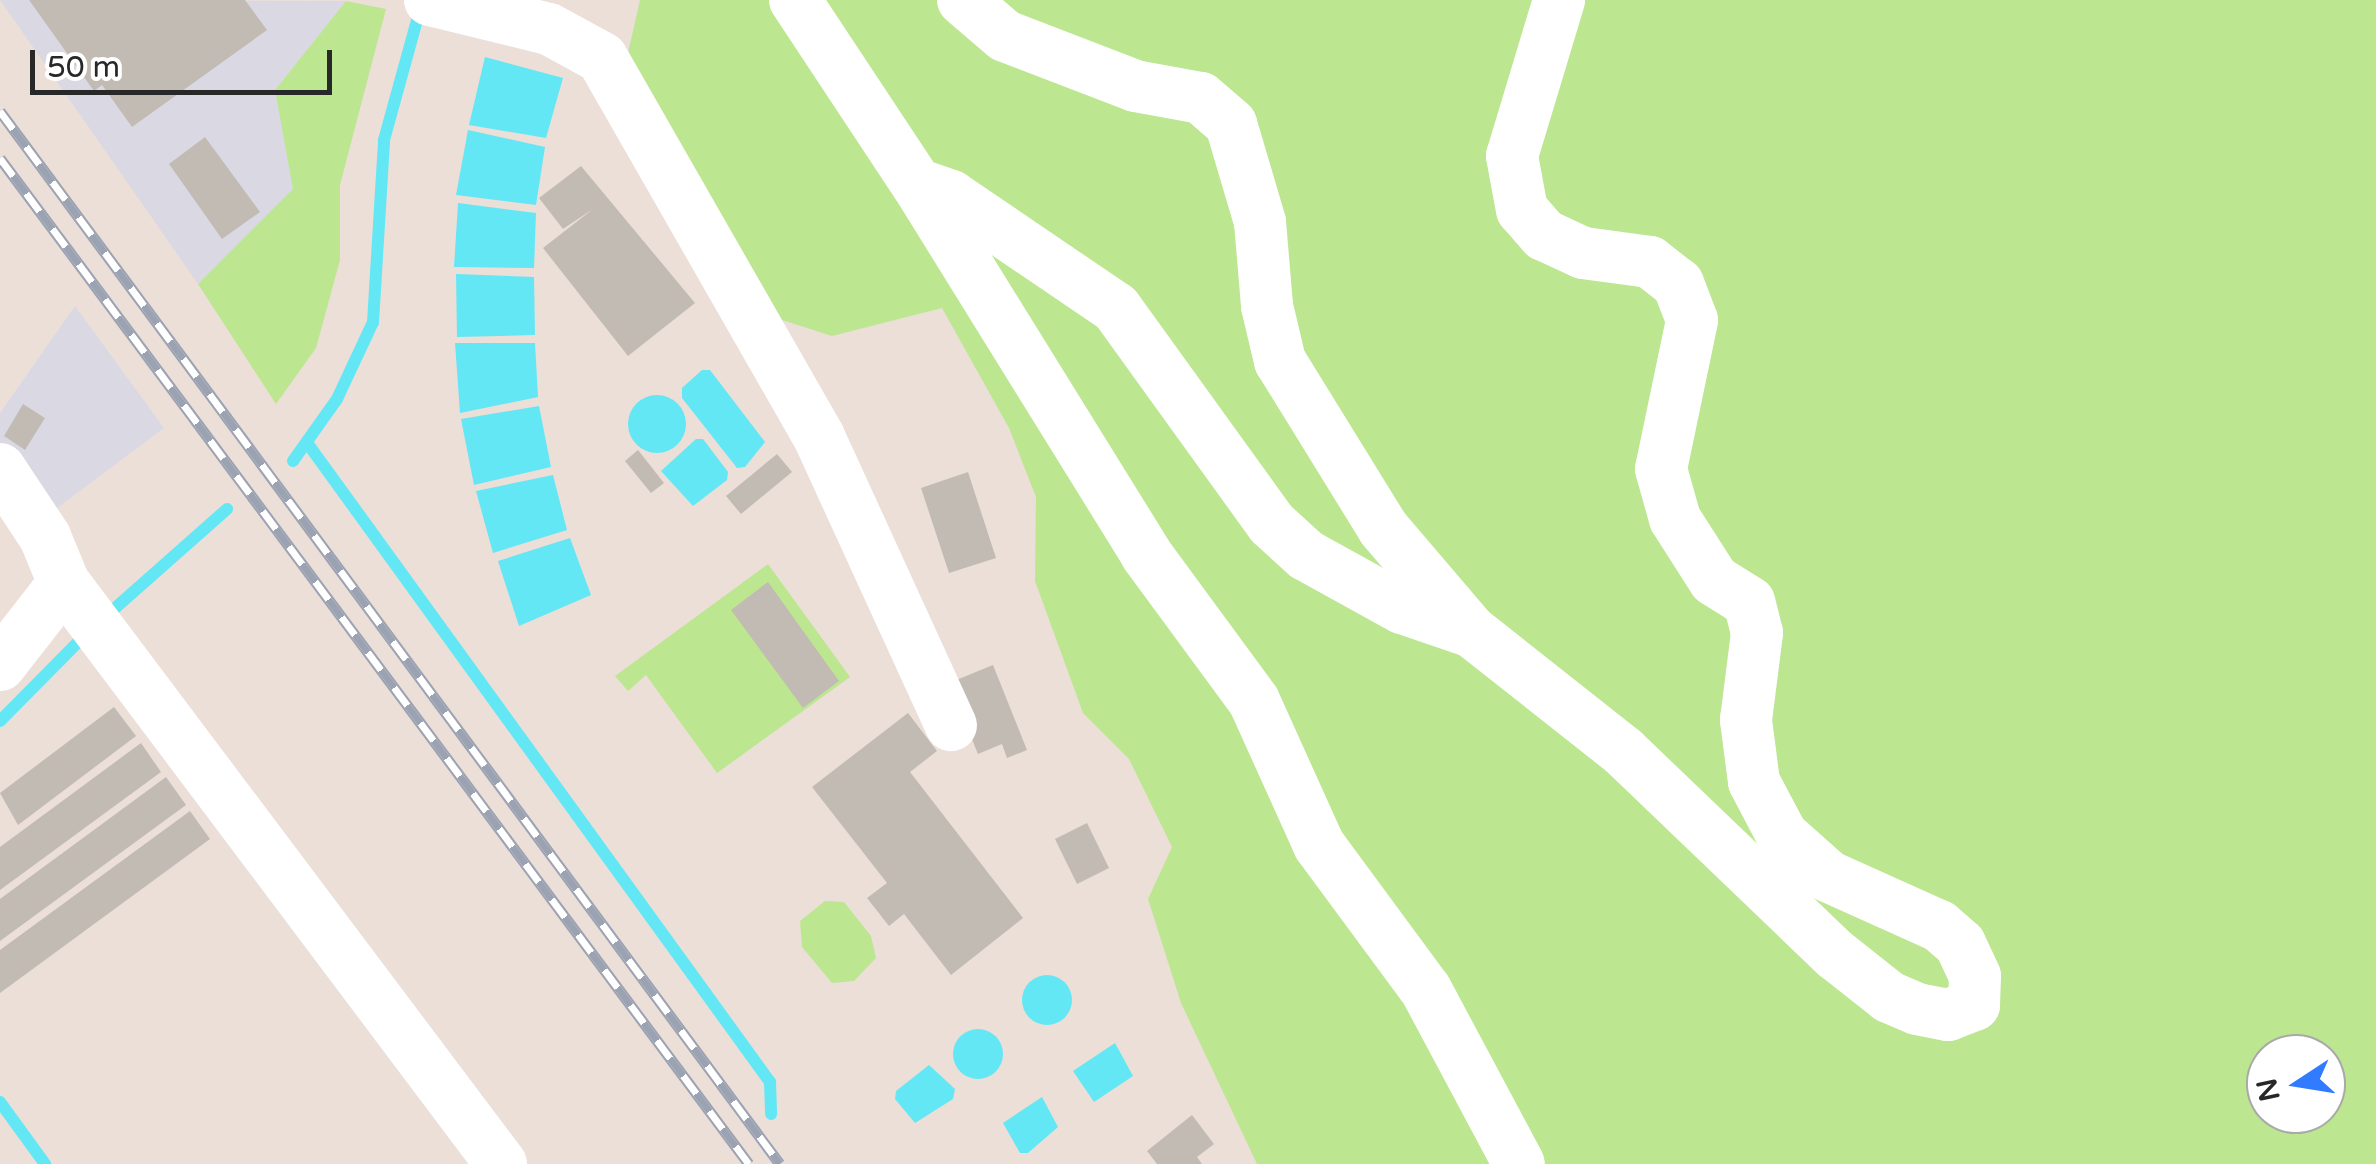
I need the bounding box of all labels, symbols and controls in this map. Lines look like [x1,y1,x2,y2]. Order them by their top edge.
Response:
scale bar [35,30,338,92]
text: 50 m [47,49,120,86]
north arrow [2246,1034,2346,1134]
text: N [2250,1075,2288,1104]

